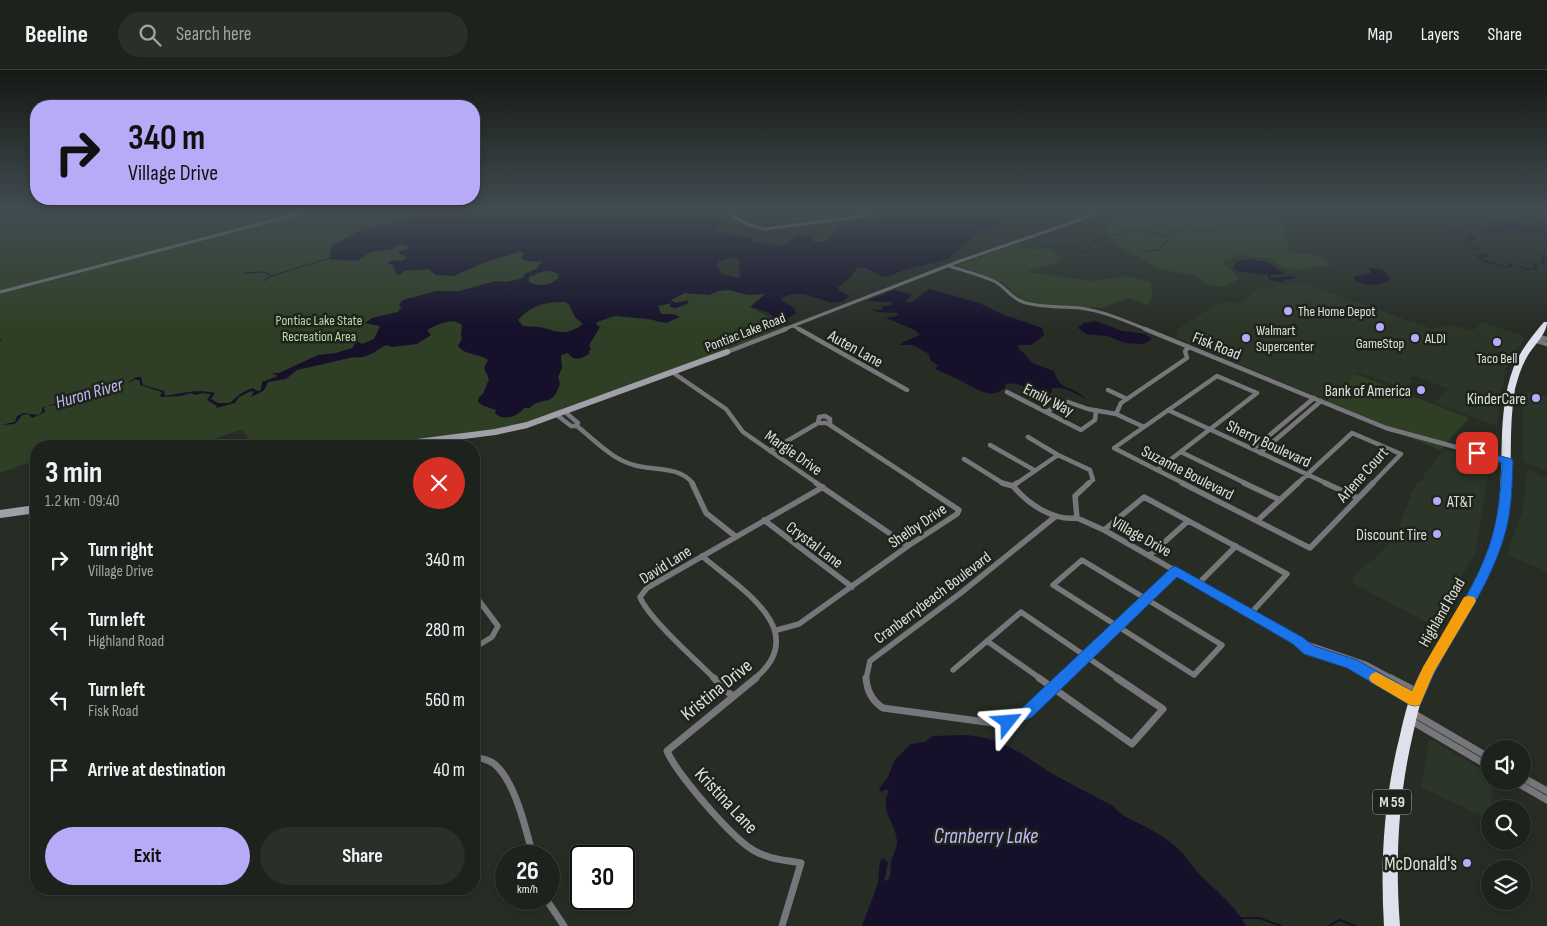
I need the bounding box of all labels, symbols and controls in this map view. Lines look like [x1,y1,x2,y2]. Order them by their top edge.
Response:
search box [118,12,468,57]
text: Beeline [25,20,88,49]
icon: search [136,21,164,49]
text: Search here [176,23,251,46]
text: Map [1368,24,1393,45]
text: Layers [1421,24,1460,45]
text: Share [1488,24,1522,45]
text: 340 m [128,117,205,160]
icon: right [45,120,110,185]
text: Village Drive [128,160,218,187]
place label: The Home Depot [1298,303,1376,320]
marker: The Home Depot [1282,305,1294,317]
street label: Pontiac Lake Road [703,309,788,356]
park label: Pontiac Lake State Recreation Area [276,312,362,345]
marker: GameStop [1374,321,1386,333]
place label: Walmart Supercenter [1256,322,1314,355]
street label: Auten Lane [824,326,886,372]
street label: Fisk Road [1190,328,1243,365]
place label: ALDI [1424,330,1446,347]
marker: Walmart Supercenter [1240,332,1252,344]
marker: ALDI [1409,332,1421,344]
place label: GameStop [1356,335,1405,352]
marker: Taco Bell [1491,336,1503,348]
place label: Taco Bell [1477,350,1517,367]
water label: Huron River [53,374,126,413]
street label: Emily Way [1020,380,1077,421]
place label: Bank of America [1325,382,1411,401]
marker: Bank of America [1415,384,1427,396]
place label: KinderCare [1467,390,1526,409]
marker: KinderCare [1530,392,1542,404]
street label: Sherry Boulevard [1223,417,1314,472]
street label: Margie Drive [761,426,826,480]
pin [1456,432,1498,474]
icon: arrive [1463,439,1491,467]
street label: Suzanne Boulevard [1138,442,1237,505]
street label: Arlene Court [1333,443,1393,507]
text: 3 min [45,455,102,491]
button: close [413,457,465,509]
text: 1.2 km · 09:40 [45,492,119,511]
place label: AT&T [1446,493,1474,512]
marker: AT&T [1431,495,1443,507]
street label: Shelby Drive [885,500,951,553]
street label: Village Drive [1108,513,1175,562]
street label: Crystal Lane [782,518,846,573]
place label: Discount Tire [1356,526,1427,545]
marker: Discount Tire [1431,528,1443,540]
text: Turn right [88,539,153,562]
street label: David Lane [636,542,695,589]
icon: right [45,546,73,574]
street label: Cranberrybeach Boulevard [871,548,995,648]
text: 340 m [425,549,465,572]
text: Village Drive [88,562,154,581]
street label: Highland Road [1415,575,1470,650]
text: Turn left [88,609,145,632]
icon: left [45,616,73,644]
text: 280 m [425,619,465,642]
text: Highland Road [88,632,164,651]
street label: Kristina Drive [677,654,757,726]
text: Turn left [88,679,145,702]
icon: left [45,686,73,714]
text: 560 m [425,689,465,712]
position arrow [981,695,1033,747]
text: Fisk Road [88,702,138,721]
map controls [1481,740,1531,910]
button: sound [1481,740,1531,790]
icon: arrive [45,756,73,784]
text: Arrive at destination [88,759,226,782]
text: 40 m [433,759,465,782]
street label: Kristina Lane [689,763,762,839]
road number: M 59 [1373,790,1411,814]
button: search [1481,800,1531,850]
water label: Cranberry Lake [934,824,1038,849]
button: Exit [45,827,250,885]
button: Share [260,827,465,885]
speed limit sign: 30 [570,845,635,910]
place label: McDonald's [1384,853,1457,876]
text: 26 [516,856,539,887]
marker: McDonald's [1461,857,1473,869]
button: layers [1481,860,1531,910]
text: km/h [517,882,538,897]

